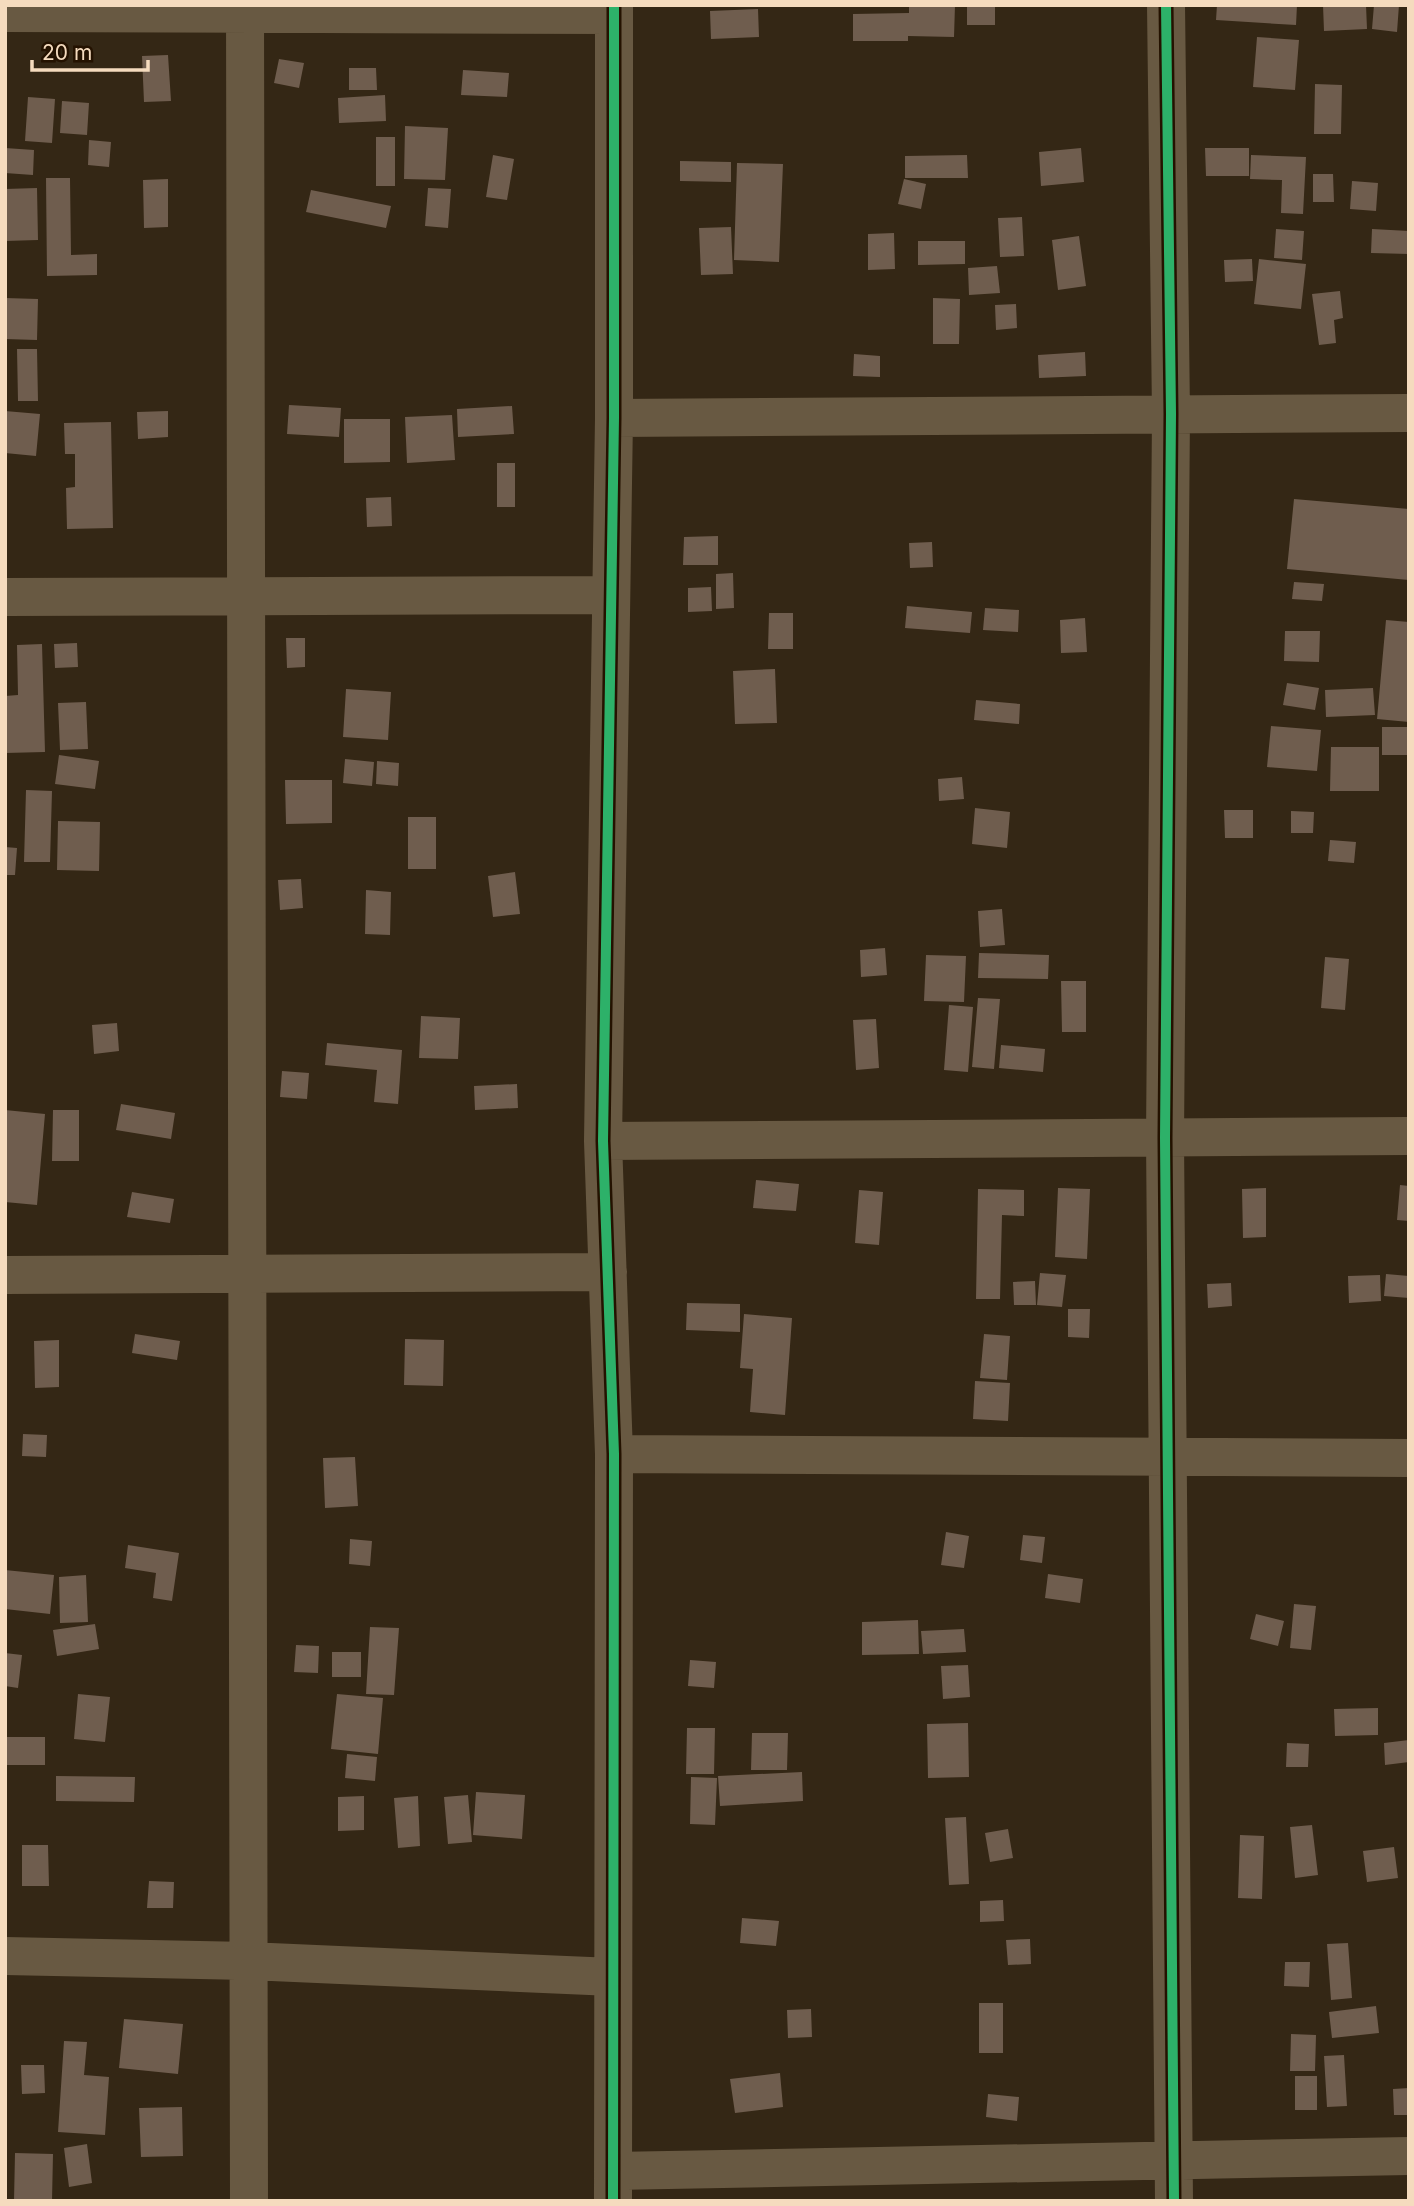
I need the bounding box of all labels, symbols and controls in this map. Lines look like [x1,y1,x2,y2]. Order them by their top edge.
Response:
scale bar [32,28,147,72]
text: 20 m [42,40,92,65]

